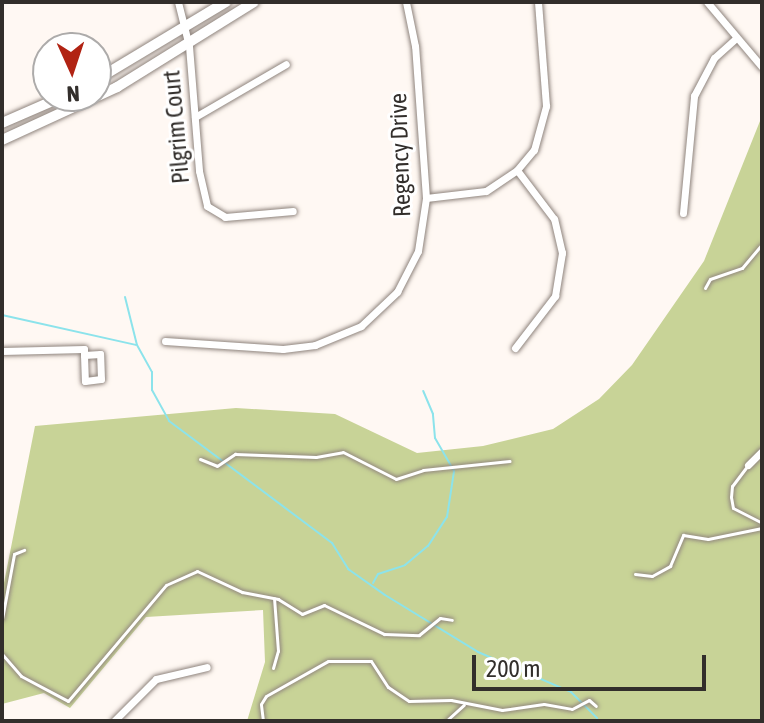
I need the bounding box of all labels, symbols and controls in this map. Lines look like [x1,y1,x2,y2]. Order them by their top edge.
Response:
north arrow [32,32,112,112]
street label: Pilgrim Court [157,69,195,185]
text: N [66,81,80,107]
street label: Regency Drive [383,93,417,217]
scale bar [476,639,710,689]
text: 200 m [486,655,540,682]

